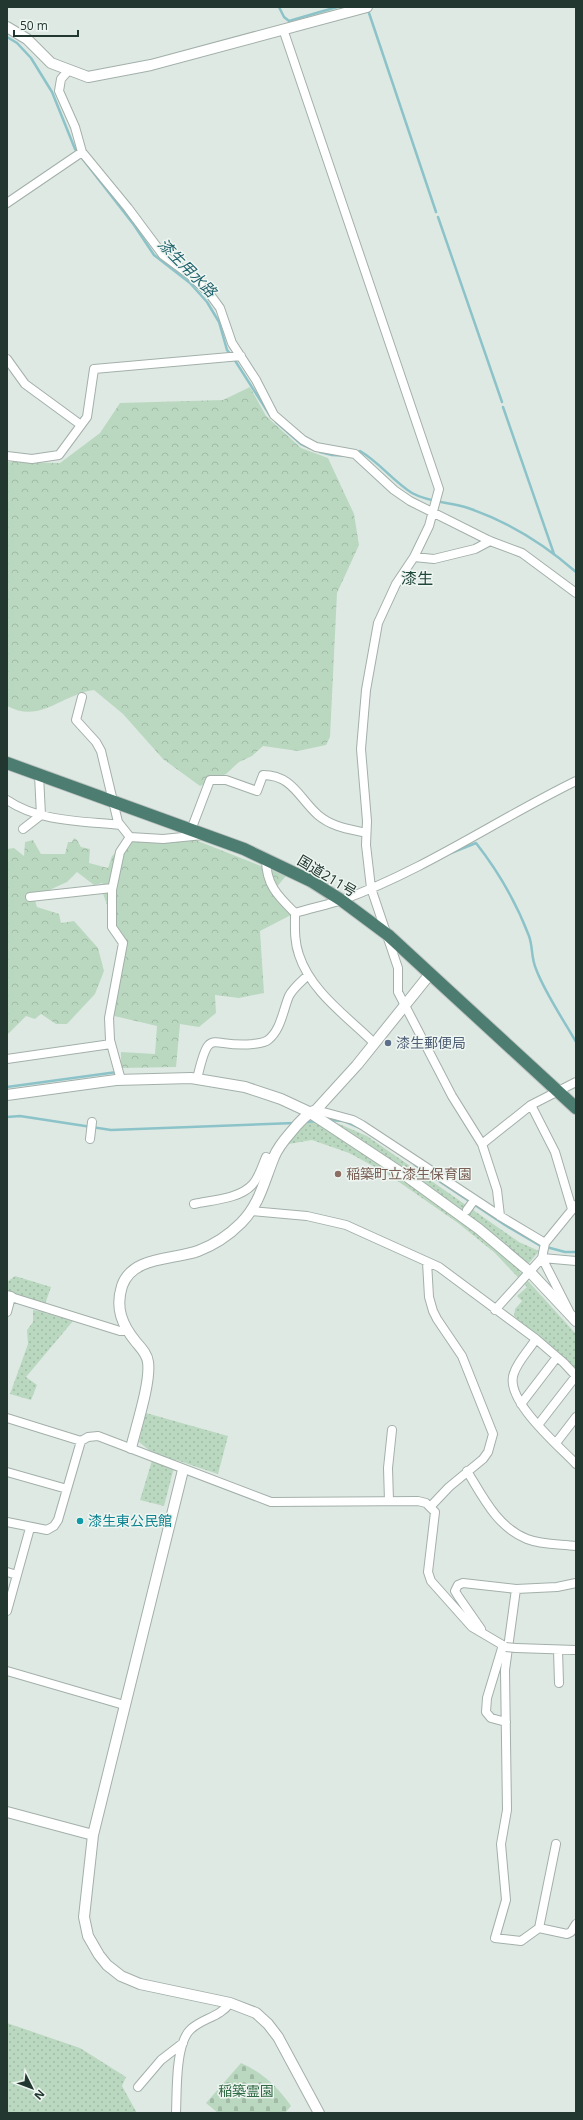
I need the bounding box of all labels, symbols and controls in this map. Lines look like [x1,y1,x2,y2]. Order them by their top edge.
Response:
scale bar [14,12,78,38]
text: 50 m [20,17,48,34]
water label: 漆生用水路 [154,234,223,302]
district label: 漆生 [401,567,433,589]
street label: 国道211号 [294,850,360,901]
place label: 漆生郵便局 [396,1033,466,1052]
marker: 漆生郵便局 [383,1038,393,1048]
place label: 稲築町立漆生保育園 [346,1164,472,1183]
marker: 稲築町立漆生保育園 [333,1169,343,1179]
place label: 漆生東公民館 [88,1511,172,1530]
marker: 漆生東公民館 [75,1516,85,1526]
north arrow [12,2068,52,2108]
park label: 稲築霊園 [218,2081,274,2100]
text: N [31,2087,48,2103]

